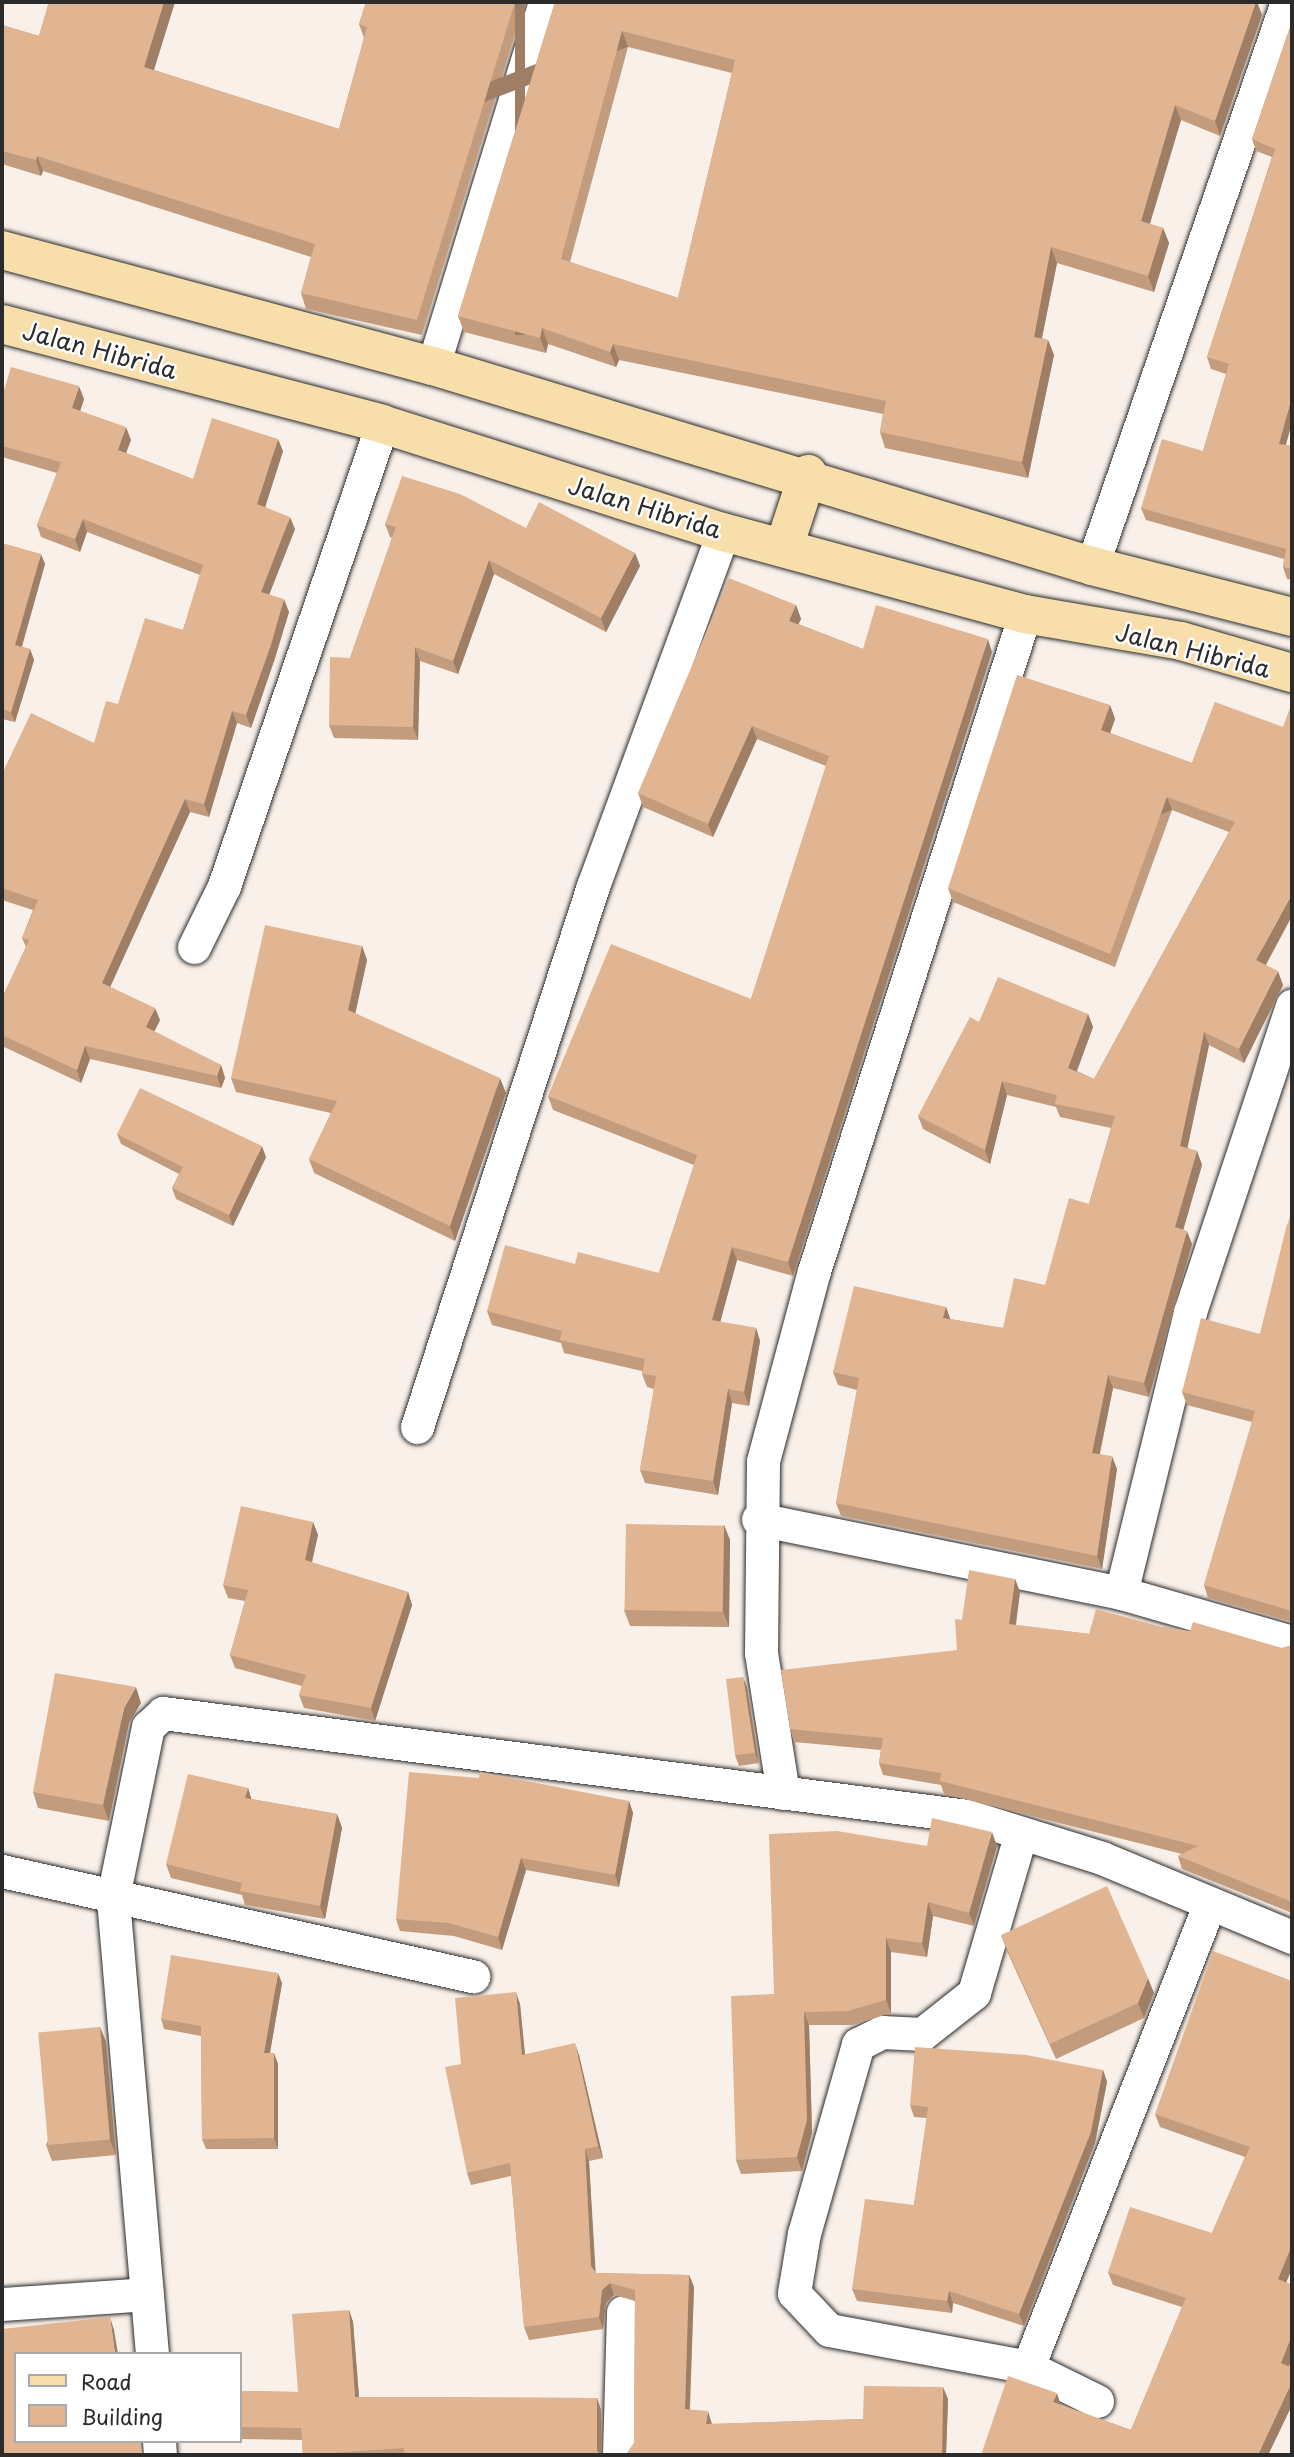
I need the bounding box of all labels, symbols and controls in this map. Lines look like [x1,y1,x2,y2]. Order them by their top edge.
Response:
street label: Jalan Hibrida [20,316,180,384]
street label: Jalan Hibrida [565,470,725,544]
street label: Jalan Hibrida [1113,617,1273,683]
legend [14,2352,242,2443]
text: Road [81,2365,132,2397]
text: Building [81,2400,163,2432]

